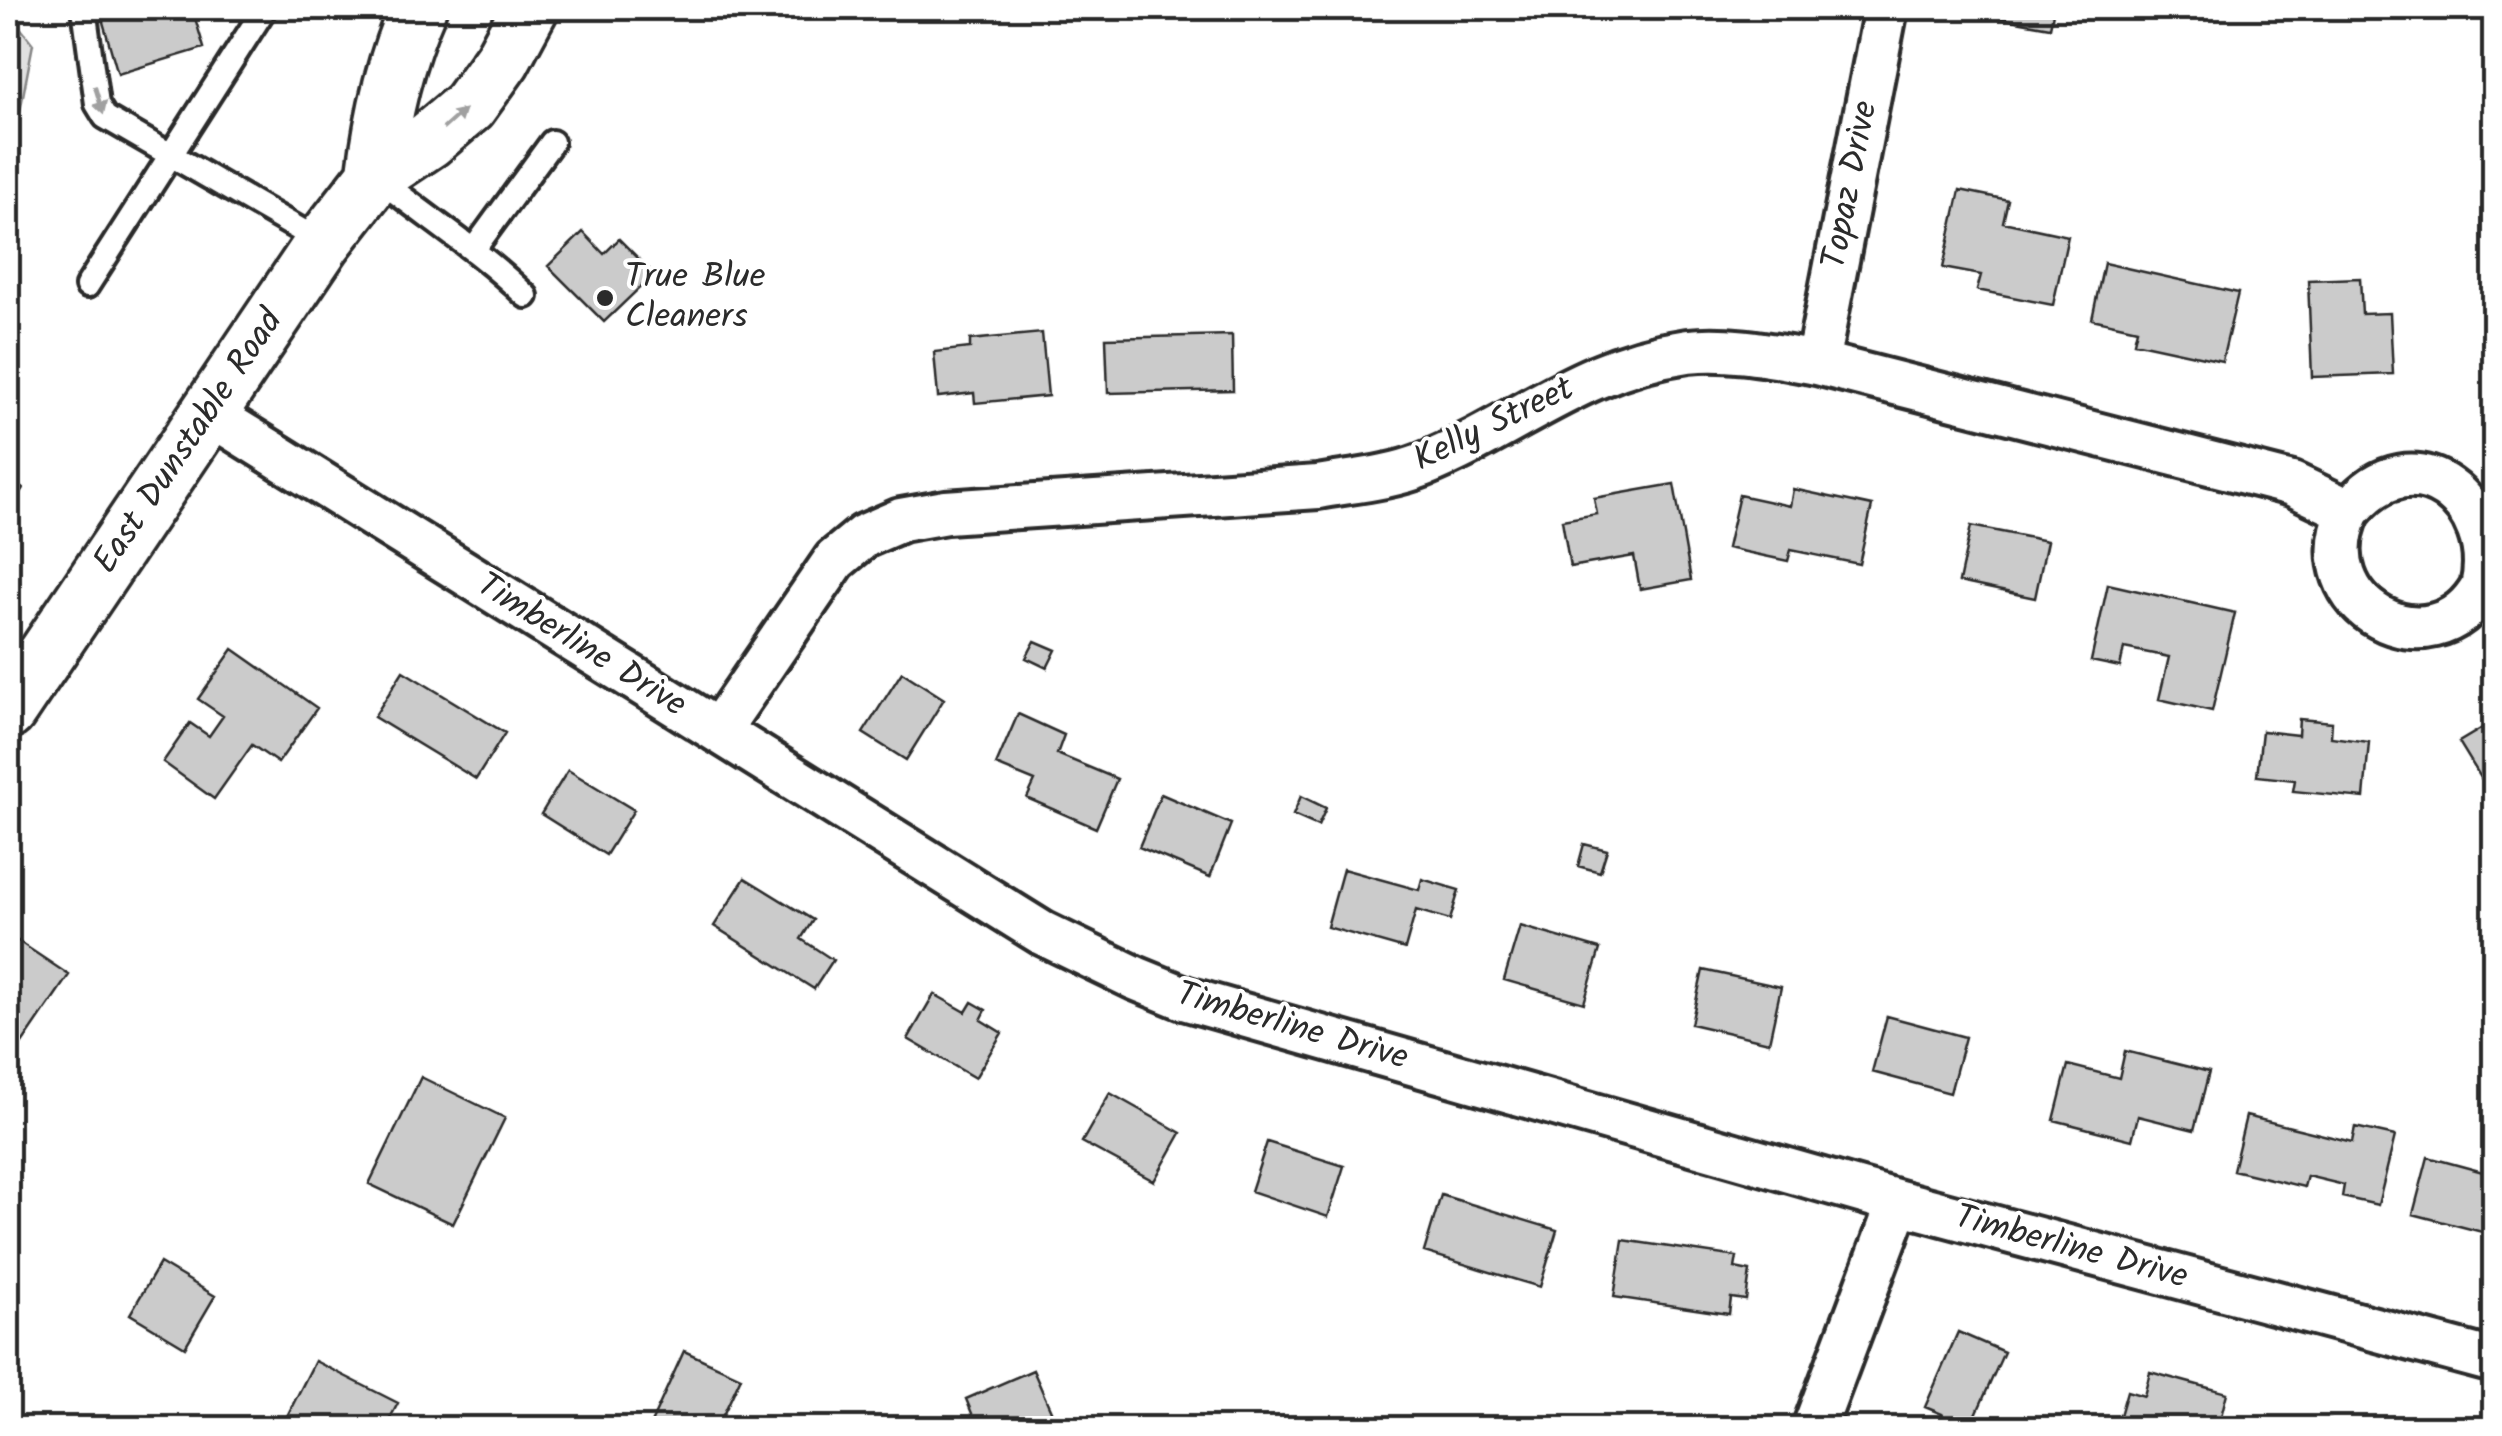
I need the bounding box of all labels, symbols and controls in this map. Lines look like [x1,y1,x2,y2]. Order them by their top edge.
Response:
one-way arrow [92,85,107,115]
street label: Topaz Drive [1807,96,1895,274]
one-way arrow [442,108,466,131]
place label: True Blue Cleaners [625,250,766,346]
marker: True Blue Cleaners [594,287,616,309]
street label: East Dunstable Road [79,297,300,586]
street label: Kelly Street [1404,362,1584,488]
street label: Timberline Drive [465,559,697,733]
street label: Timberline Drive [1169,967,1415,1087]
street label: Timberline Drive [1948,1190,2194,1306]

